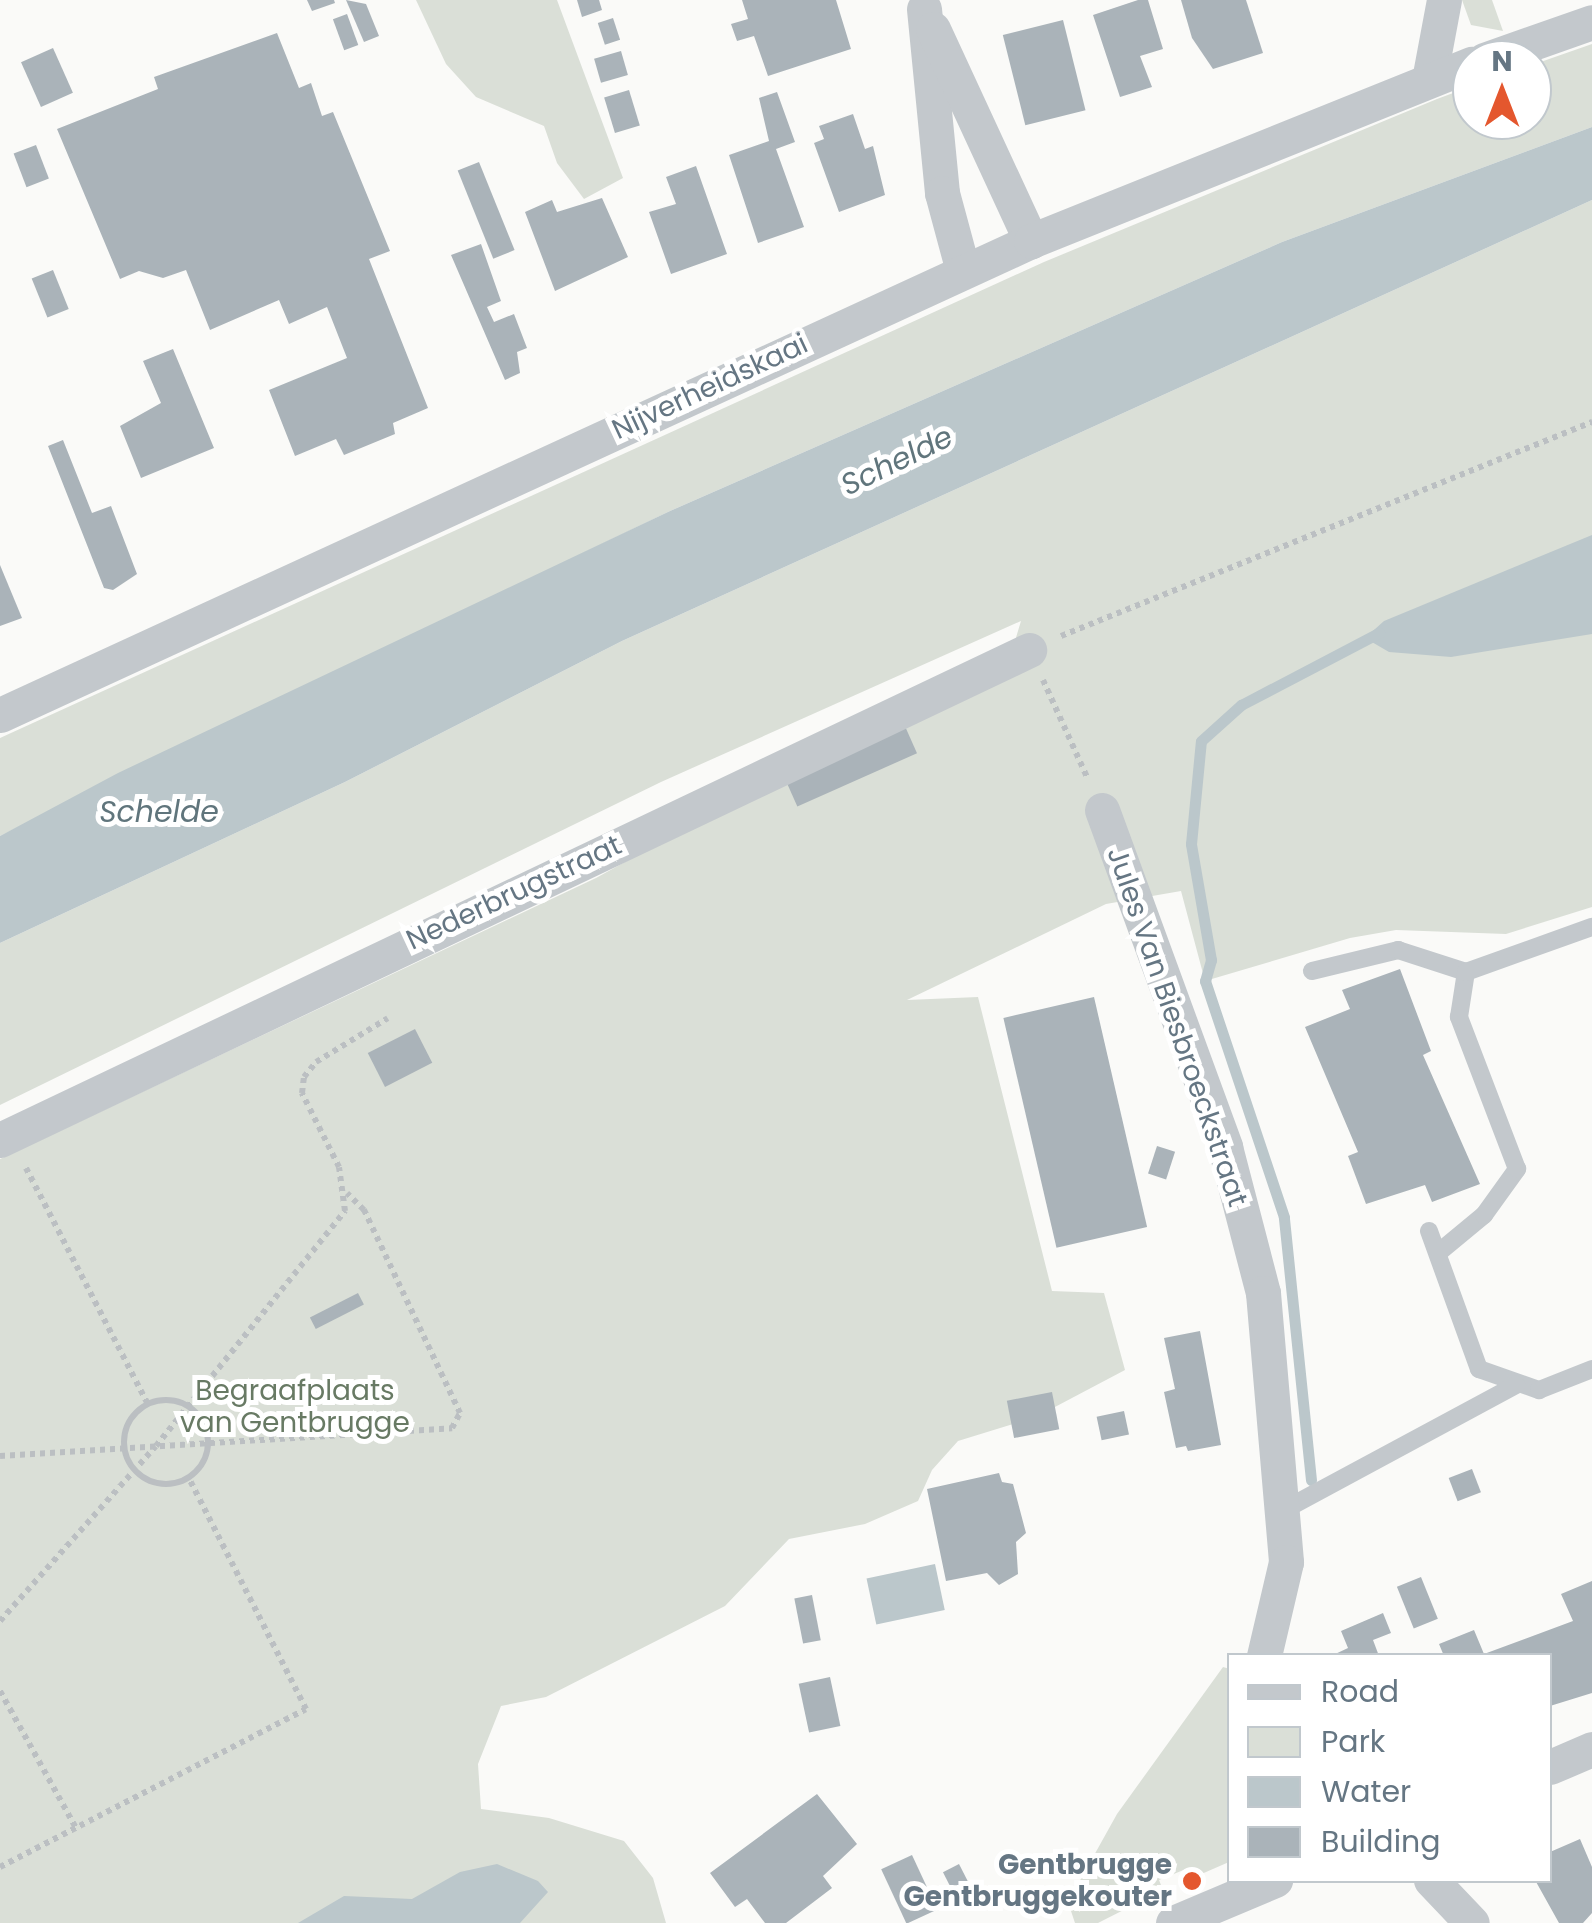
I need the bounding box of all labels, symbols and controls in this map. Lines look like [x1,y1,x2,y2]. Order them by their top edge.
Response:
north arrow [1452,40,1552,140]
text: N [1491,42,1513,81]
street label: Nijverheidskaai [607,327,813,447]
water label: Schelde [835,419,959,503]
water label: Schelde [99,794,219,830]
street label: Nederbrugstraat [401,828,627,958]
street label: Jules Van Biesbroeckstraat [1100,843,1254,1211]
park label: Begraafplaats van Gentbrugge [180,1374,410,1440]
legend [1227,1653,1552,1883]
text: Road [1321,1670,1399,1713]
text: Park [1321,1720,1385,1763]
text: Water [1321,1770,1411,1813]
text: Building [1321,1820,1441,1863]
place label: Gentbrugge Gentbruggekouter [903,1848,1172,1914]
marker: Gentbrugge Gentbruggekouter [1181,1870,1203,1892]

